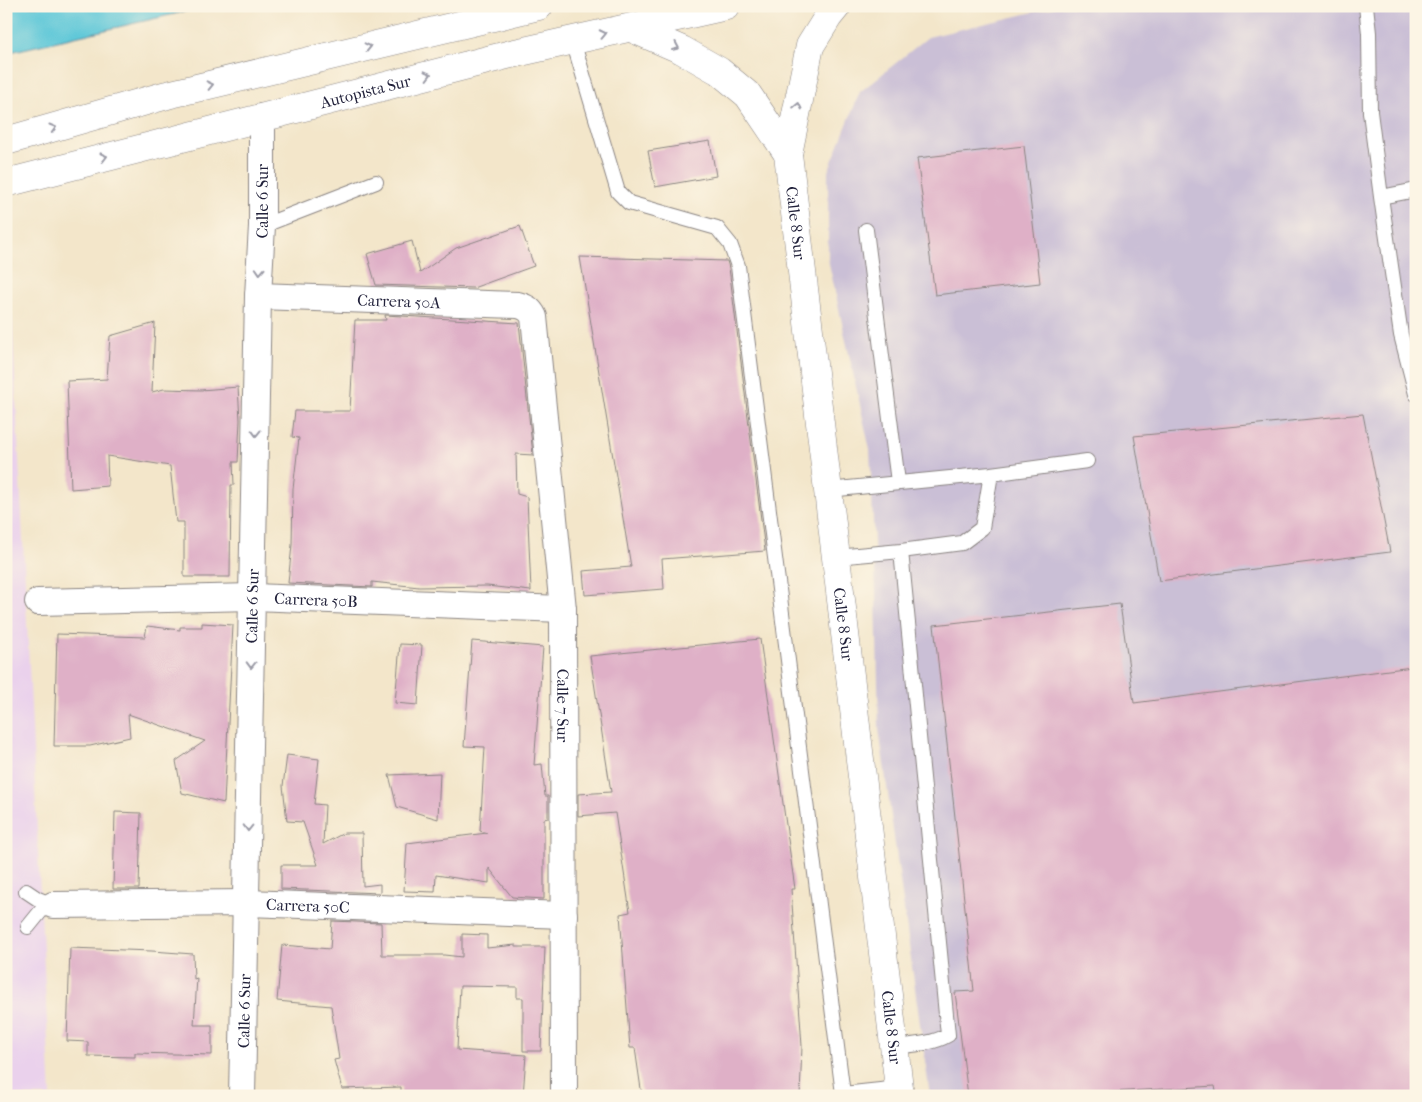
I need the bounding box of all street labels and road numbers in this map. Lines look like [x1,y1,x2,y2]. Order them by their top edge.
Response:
street label: Autopista Sur [317,71,413,113]
street label: Calle 6 Sur [252,164,272,239]
street label: Calle 8 Sur [782,185,810,261]
street label: Carrera 50A [357,290,442,312]
street label: Calle 6 Sur [242,568,263,644]
street label: Calle 8 Sur [830,586,857,662]
street label: Carrera 50B [274,589,358,611]
street label: Calle 7 Sur [553,669,572,743]
street label: Carrera 50C [266,895,350,917]
street label: Calle 6 Sur [234,973,254,1048]
street label: Calle 8 Sur [878,990,905,1065]

